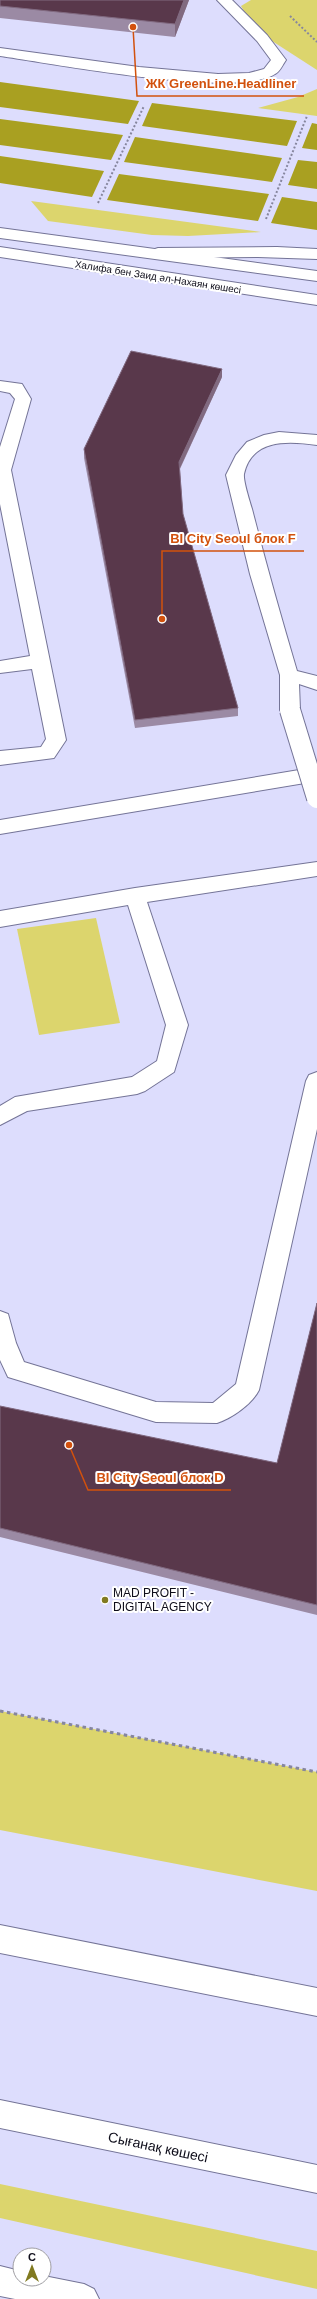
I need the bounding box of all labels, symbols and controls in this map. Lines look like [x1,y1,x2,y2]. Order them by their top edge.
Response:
callout: ЖК GreenLine.Headliner [137,71,304,96]
text: ЖК GreenLine.Headliner [145,76,296,91]
street label: Халифа бен Заид әл-Нахаян көшесі [74,258,242,296]
callout: BI City Seoul блок F [162,526,304,551]
text: BI City Seoul блок F [170,531,296,546]
callout: BI City Seoul блок D [88,1465,231,1490]
text: BI City Seoul блок D [96,1470,224,1485]
place label: MAD PROFIT - DIGITAL AGENCY [113,1586,212,1614]
marker: MAD PROFIT - DIGITAL AGENCY [100,1595,110,1605]
street label: Сығанақ көшесі [107,2129,209,2165]
north arrow [12,2247,52,2287]
text: С [28,2251,36,2263]

